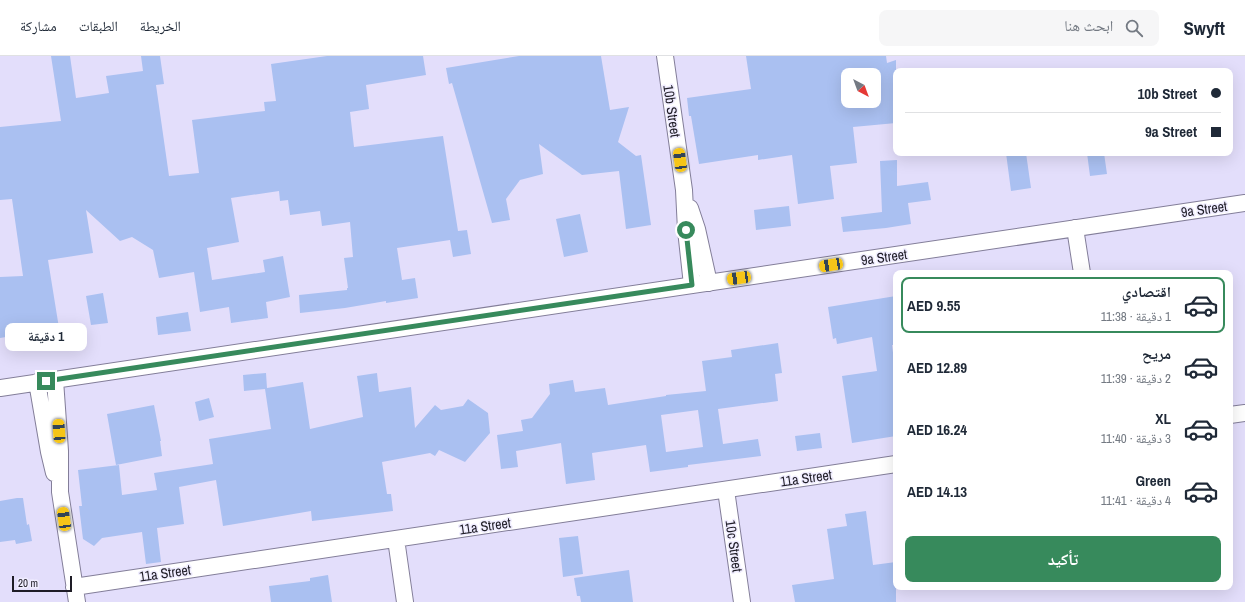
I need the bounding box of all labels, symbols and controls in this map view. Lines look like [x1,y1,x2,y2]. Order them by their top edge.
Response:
search box [879,10,1159,46]
text: ابحث هنا [1064,15,1113,36]
text: Swyft [1183,15,1225,41]
text: مشاركة [20,17,57,35]
text: الطبقات [79,17,118,35]
text: الخريطة [140,17,181,35]
icon: search [1123,17,1145,39]
north arrow [841,68,881,108]
map controls [841,68,881,108]
text: 10b Street [1138,83,1197,104]
street label: 10b Street [659,84,685,138]
text: 9a Street [1145,121,1197,142]
car [672,147,688,173]
street label: 9a Street [1180,197,1228,221]
route start [677,221,695,239]
street label: 9a Street [860,245,908,269]
car [818,257,844,273]
car [726,270,752,286]
text: اقتصادي [1122,281,1171,302]
icon: car [1183,287,1219,323]
text: AED 9.55 [907,295,960,316]
text: 1 دقيقة · 11:38 [1101,308,1171,325]
callout: 1 دقيقة [5,323,87,351]
text: 1 دقيقة [28,328,64,345]
text: مريح [1142,343,1171,364]
icon: car [1183,349,1219,385]
text: AED 12.89 [907,357,967,378]
text: 2 دقيقة · 11:39 [1101,370,1171,387]
route end [37,372,55,390]
text: XL [1155,408,1171,429]
icon: car [1183,411,1219,447]
car [52,419,66,443]
text: AED 16.24 [907,419,967,440]
text: 3 دقيقة · 11:40 [1101,430,1171,447]
street label: 11a Street [779,465,833,491]
text: Green [1135,470,1171,491]
icon: car [1183,473,1219,509]
text: AED 14.13 [907,481,967,502]
text: 4 دقيقة · 11:41 [1101,492,1171,509]
car [56,506,72,532]
street label: 11a Street [458,513,512,539]
street label: 10c Street [721,519,747,573]
button: تأكيد [905,536,1221,582]
street label: 11a Street [138,560,192,586]
scale bar [12,574,72,593]
text: 20 m [18,576,38,590]

